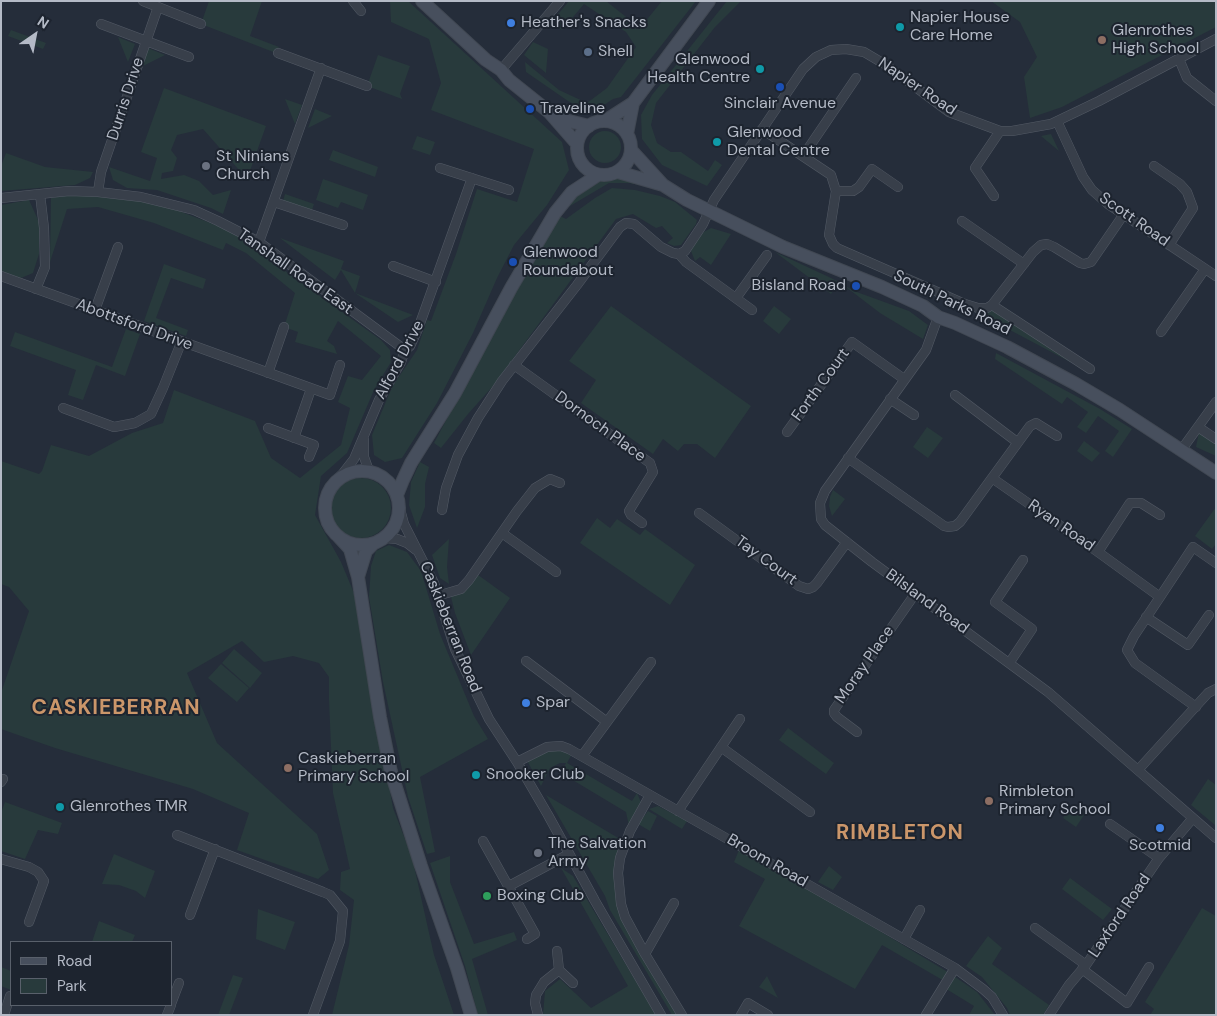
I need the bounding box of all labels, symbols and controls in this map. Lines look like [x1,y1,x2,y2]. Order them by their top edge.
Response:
place label: Napier House Care Home [910,8,1010,46]
north arrow [10,10,60,60]
text: N [34,12,52,33]
place label: Heather's Snacks [521,13,647,33]
marker: Heather's Snacks [505,17,517,29]
marker: Napier House Care Home [894,21,906,33]
place label: Glenrothes High School [1112,21,1199,59]
marker: Glenrothes High School [1096,34,1108,46]
place label: Shell [598,42,633,62]
marker: Shell [582,46,594,58]
place label: Glenwood Health Centre [647,50,750,88]
street label: Napier Road [874,54,960,120]
street label: Durris Drive [104,55,148,143]
marker: Glenwood Health Centre [754,63,766,75]
marker: Sinclair Avenue [774,81,786,93]
place label: Sinclair Avenue [724,94,836,114]
place label: Traveline [540,99,605,119]
marker: Traveline [524,103,536,115]
place label: Glenwood Dental Centre [727,123,830,161]
marker: Glenwood Dental Centre [711,136,723,148]
place label: St Ninians Church [216,147,290,185]
marker: St Ninians Church [200,160,212,172]
street label: Scott Road [1095,189,1173,251]
street label: Tanshall Road East [234,225,356,319]
place label: Glenwood Roundabout [523,243,614,281]
marker: Glenwood Roundabout [507,256,519,268]
street label: South Parks Road [890,266,1014,340]
place label: Bisland Road [751,276,846,296]
marker: Bisland Road [850,280,862,292]
street label: Abottsford Drive [73,295,195,355]
street label: Alford Drive [371,317,429,403]
street label: Forth Court [788,345,854,425]
street label: Dornoch Place [551,388,649,466]
street label: Ryan Road [1024,496,1098,556]
street label: Tay Court [731,532,801,590]
street label: Caskieberran Road [415,559,485,695]
street label: Bilsland Road [882,565,972,639]
street label: Moray Place [831,623,899,707]
place label: Spar [536,693,570,713]
district label: CASKIEBERRAN [30,695,202,721]
marker: Spar [520,697,532,709]
place label: Caskieberran Primary School [298,749,409,787]
marker: Caskieberran Primary School [282,762,294,774]
place label: Snooker Club [486,765,584,785]
marker: Snooker Club [470,769,482,781]
place label: Rimbleton Primary School [999,782,1110,820]
marker: Rimbleton Primary School [983,795,995,807]
place label: Glenrothes TMR [70,797,188,817]
marker: Glenrothes TMR [54,801,66,813]
district label: RIMBLETON [835,820,965,846]
marker: Scotmid [1154,822,1166,834]
street label: Broom Road [723,830,811,892]
place label: The Salvation Army [548,834,646,872]
place label: Scotmid [1129,836,1191,856]
marker: The Salvation Army [532,847,544,859]
street label: Laxford Road [1085,870,1155,962]
place label: Boxing Club [497,886,584,906]
marker: Boxing Club [481,890,493,902]
legend [10,941,172,1006]
text: Road [57,951,92,971]
text: Park [57,976,87,996]

